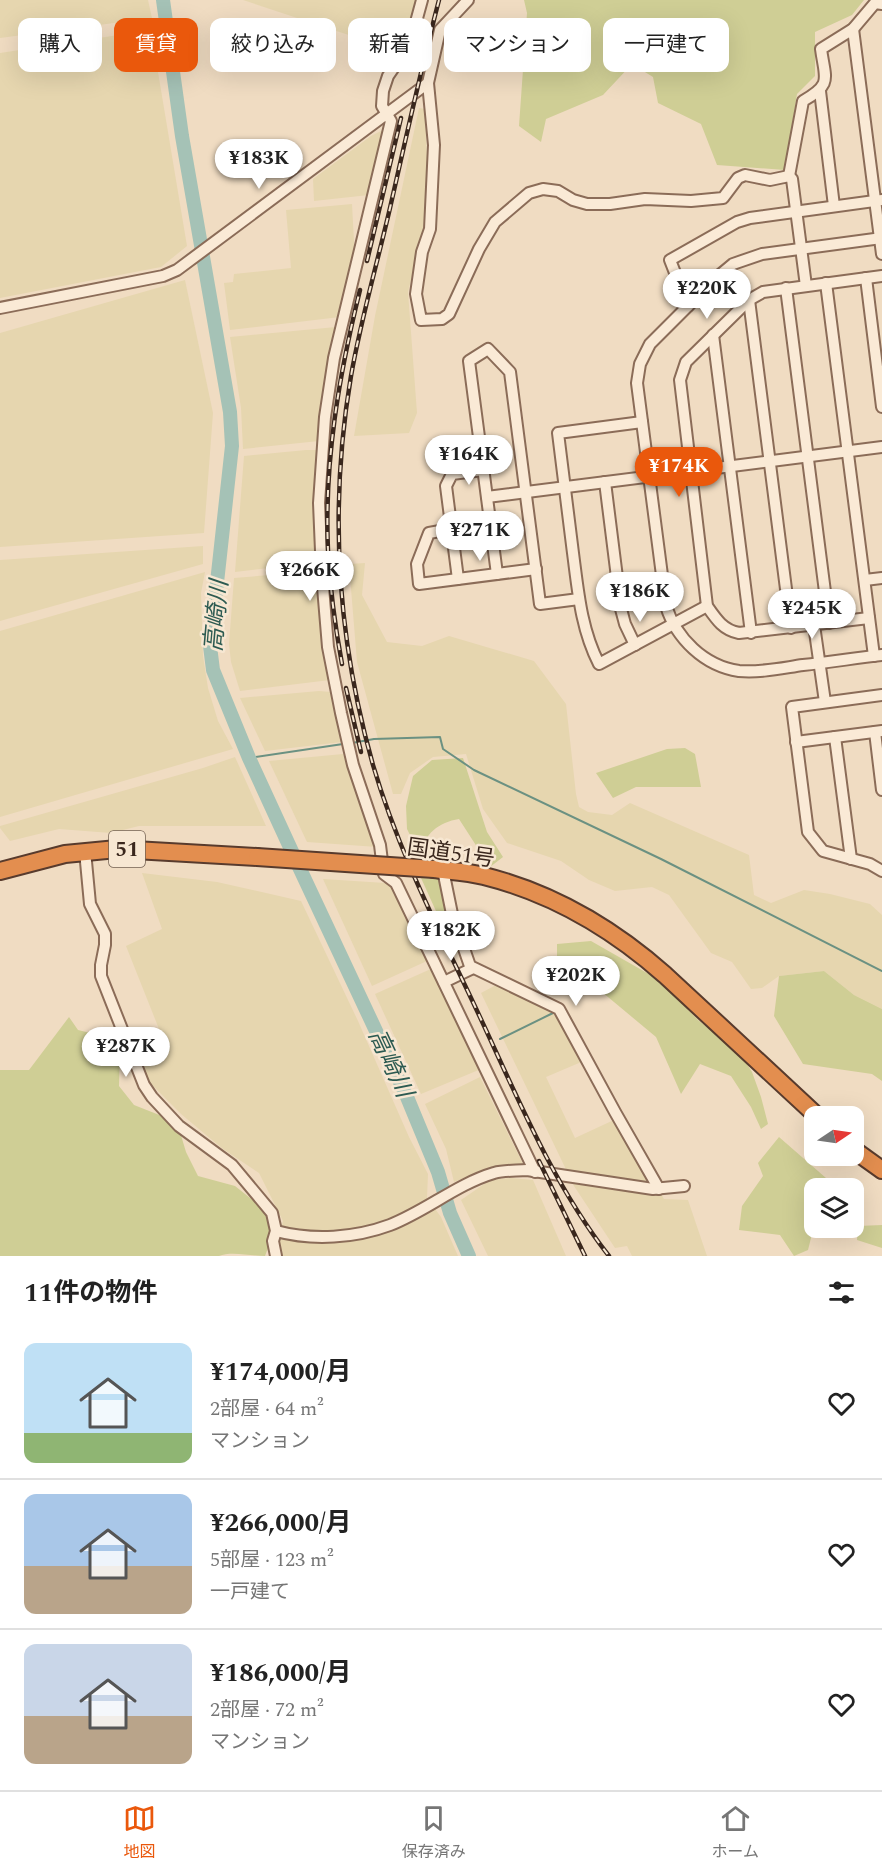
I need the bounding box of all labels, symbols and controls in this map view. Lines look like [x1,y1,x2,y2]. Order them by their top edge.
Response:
chip: 購入 [18,18,102,72]
chip: 賃貸 [114,18,198,72]
chip: 絞り込み [210,18,336,72]
chip: 新着 [348,18,432,72]
chip: マンション [444,18,591,72]
chip: 一戸建て [603,18,729,72]
pin: ¥183K [217,139,301,190]
text: ¥183K [229,143,289,173]
pin: ¥220K [665,269,749,320]
text: ¥220K [677,273,737,303]
pin: ¥164K [427,435,511,486]
text: ¥164K [439,439,499,469]
pin: ¥174K [637,447,721,498]
text: ¥174K [649,451,709,481]
pin: ¥271K [438,511,522,562]
text: ¥271K [450,515,510,545]
pin: ¥266K [268,551,352,602]
text: ¥266K [280,555,340,585]
pin: ¥186K [598,572,682,623]
water label: 高崎川 [196,576,238,654]
text: ¥186K [610,576,670,606]
pin: ¥245K [770,589,854,640]
text: ¥245K [782,593,842,623]
road number: 51 [109,831,145,867]
street label: 国道51号 [405,831,497,876]
pin: ¥182K [409,911,493,962]
text: ¥182K [421,915,481,945]
pin: ¥202K [534,956,618,1007]
text: ¥202K [546,960,606,990]
water label: 高崎川 [359,1023,423,1106]
pin: ¥287K [84,1027,168,1078]
text: ¥287K [96,1031,156,1061]
north arrow [804,1106,864,1166]
map controls [804,1106,864,1238]
button: layers [804,1178,864,1238]
text: 11件の物件 [24,1273,157,1313]
icon: filters [825,1276,858,1309]
text: ¥174,000/月 [210,1352,352,1392]
icon: home [72,1367,144,1439]
icon: heart [825,1387,858,1420]
text: 2部屋 · 64 m² [210,1394,324,1424]
text: マンション [210,1426,310,1456]
text: ¥266,000/月 [210,1503,352,1543]
icon: home [72,1518,144,1590]
icon: heart [825,1538,858,1571]
text: 5部屋 · 123 m² [210,1545,334,1575]
text: 一戸建て [210,1577,290,1607]
text: ¥186,000/月 [210,1653,352,1693]
icon: home [72,1668,144,1740]
icon: heart [825,1688,858,1721]
text: 2部屋 · 72 m² [210,1695,324,1725]
text: マンション [210,1727,310,1757]
tab: 地図 [123,1802,156,1864]
tab: 保存済み [402,1802,466,1864]
tab: ホーム [712,1802,759,1864]

